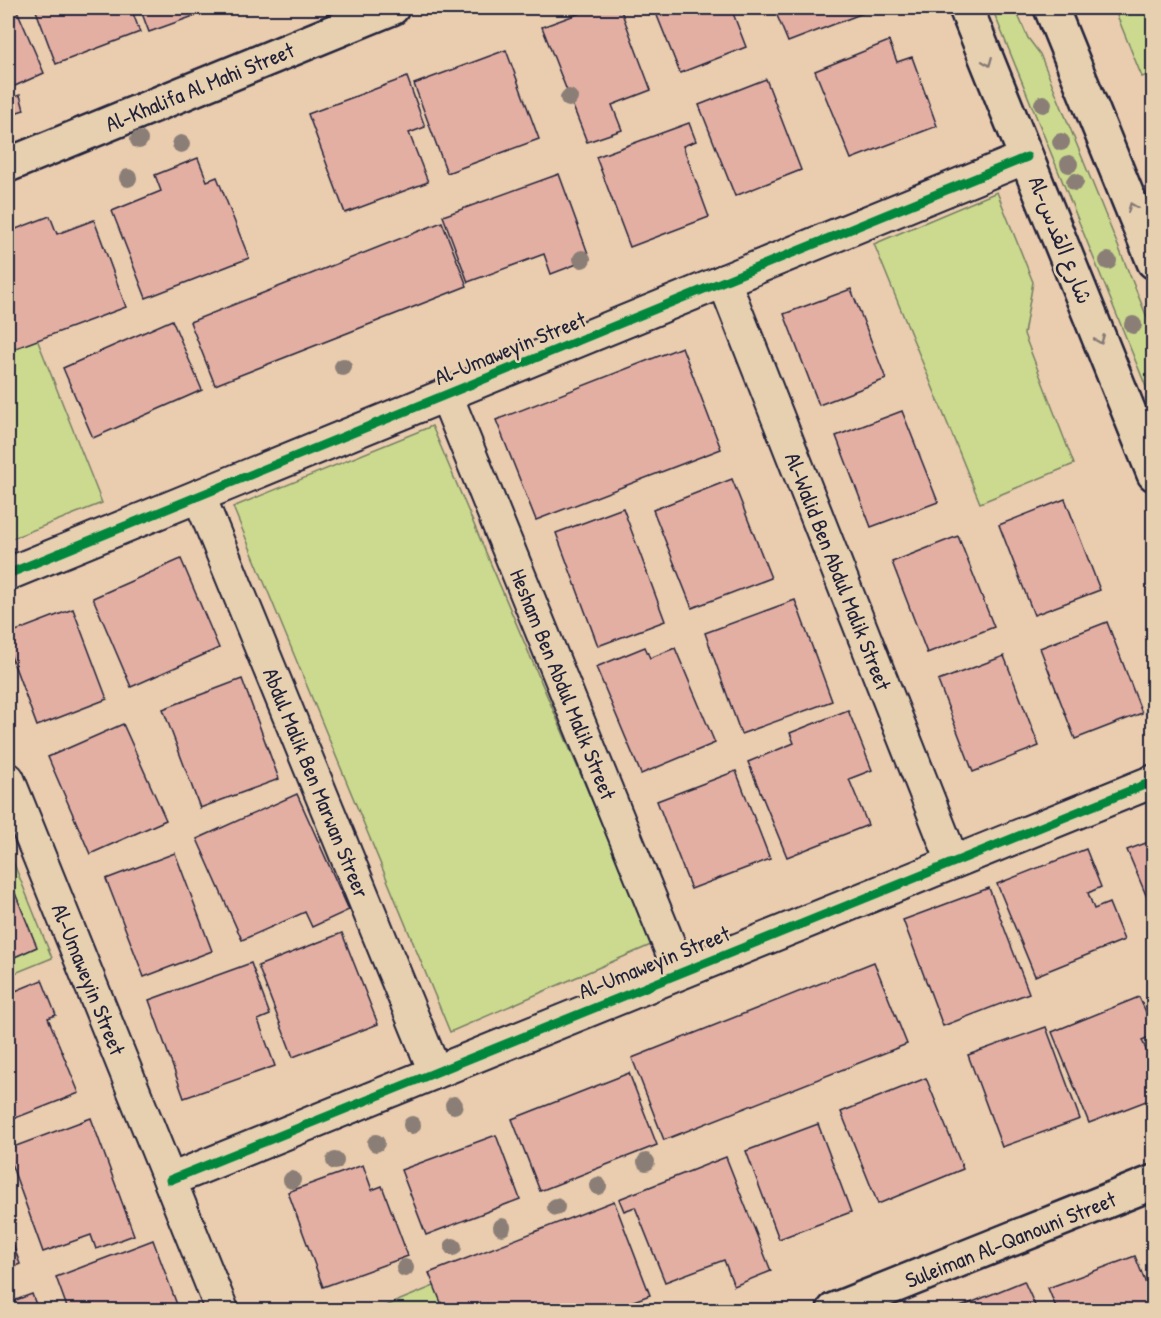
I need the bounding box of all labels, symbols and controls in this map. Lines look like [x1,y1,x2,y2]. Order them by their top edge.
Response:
street label: Al-Khalifa Al Mahi Street [101,35,299,139]
one-way arrow [981,56,993,67]
street label: Al-شارع القدس [1021,172,1100,309]
one-way arrow [1127,203,1139,214]
street label: Al-Umaweyin Street [430,304,590,392]
one-way arrow [1093,334,1105,345]
street label: Al-Walid Ben Abdul Malik Street [778,448,899,695]
street label: Hesham Ben Abdul Malik Street [503,564,624,804]
street label: Abdul Malik Ben Marwan Streer [256,663,377,903]
street label: Al-Umaweyin Street [45,899,133,1060]
street label: Al-Umaweyin Street [574,918,734,1006]
street label: Suleiman Al-Qanouni Street [901,1184,1121,1295]

